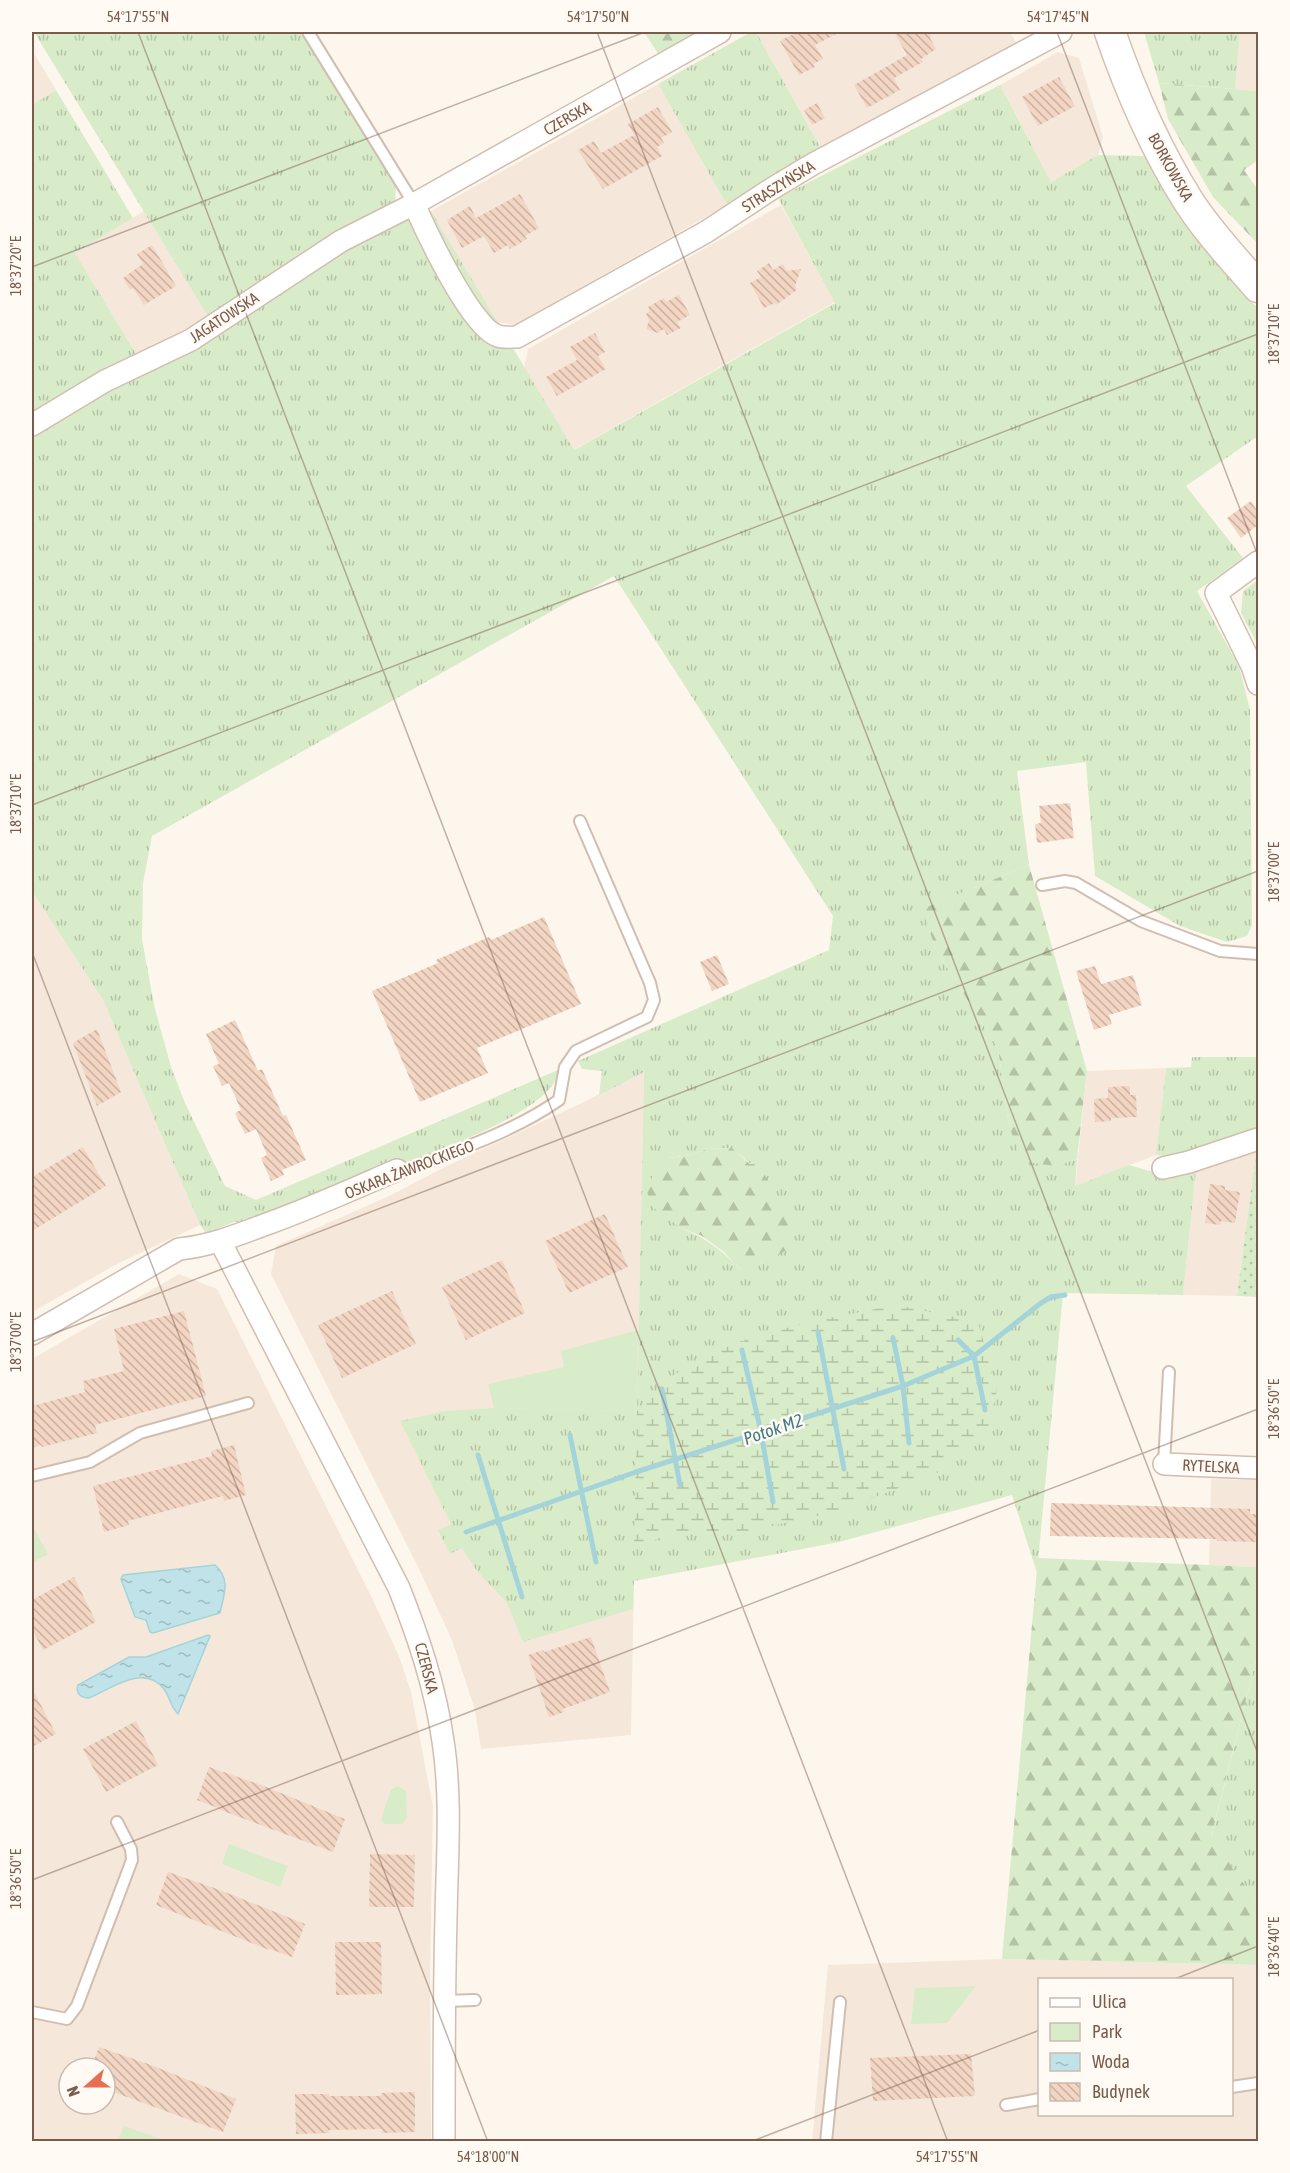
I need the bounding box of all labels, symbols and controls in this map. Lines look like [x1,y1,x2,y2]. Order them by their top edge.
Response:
text: 54°17'55"N [107,8,169,25]
text: 54°17'50"N [567,8,629,25]
text: 54°17'45"N [1027,8,1089,25]
street label: CZERSKA [540,97,594,139]
street label: BORKOWSKA [1145,130,1197,205]
street label: STRASZYŃSKA [738,156,818,215]
text: 18°37'20"E [7,235,24,296]
street label: JAGATOWSKA [186,288,262,346]
text: 18°37'10"E [1265,303,1282,364]
text: 18°37'10"E [7,773,24,834]
text: 18°37'00"E [1265,841,1282,902]
street label: OSKARA ŻAWROCKIEGO [342,1136,476,1202]
text: 18°37'00"E [7,1311,24,1372]
text: 18°36'50"E [1265,1378,1282,1439]
water label: Potok M2 [741,1409,805,1449]
street label: RYTELSKA [1182,1456,1240,1476]
street label: CZERSKA [412,1641,442,1695]
text: 18°36'50"E [7,1848,24,1909]
text: 18°36'40"E [1265,1916,1282,1977]
legend [1038,1978,1233,2116]
text: Ulica [1092,1991,1127,2012]
text: Park [1092,2021,1122,2042]
text: Woda [1092,2051,1130,2072]
north arrow [57,2056,117,2116]
text: Budynek [1092,2081,1150,2102]
text: N [63,2084,83,2099]
text: 54°18'00"N [457,2148,519,2165]
text: 54°17'55"N [916,2148,978,2165]

